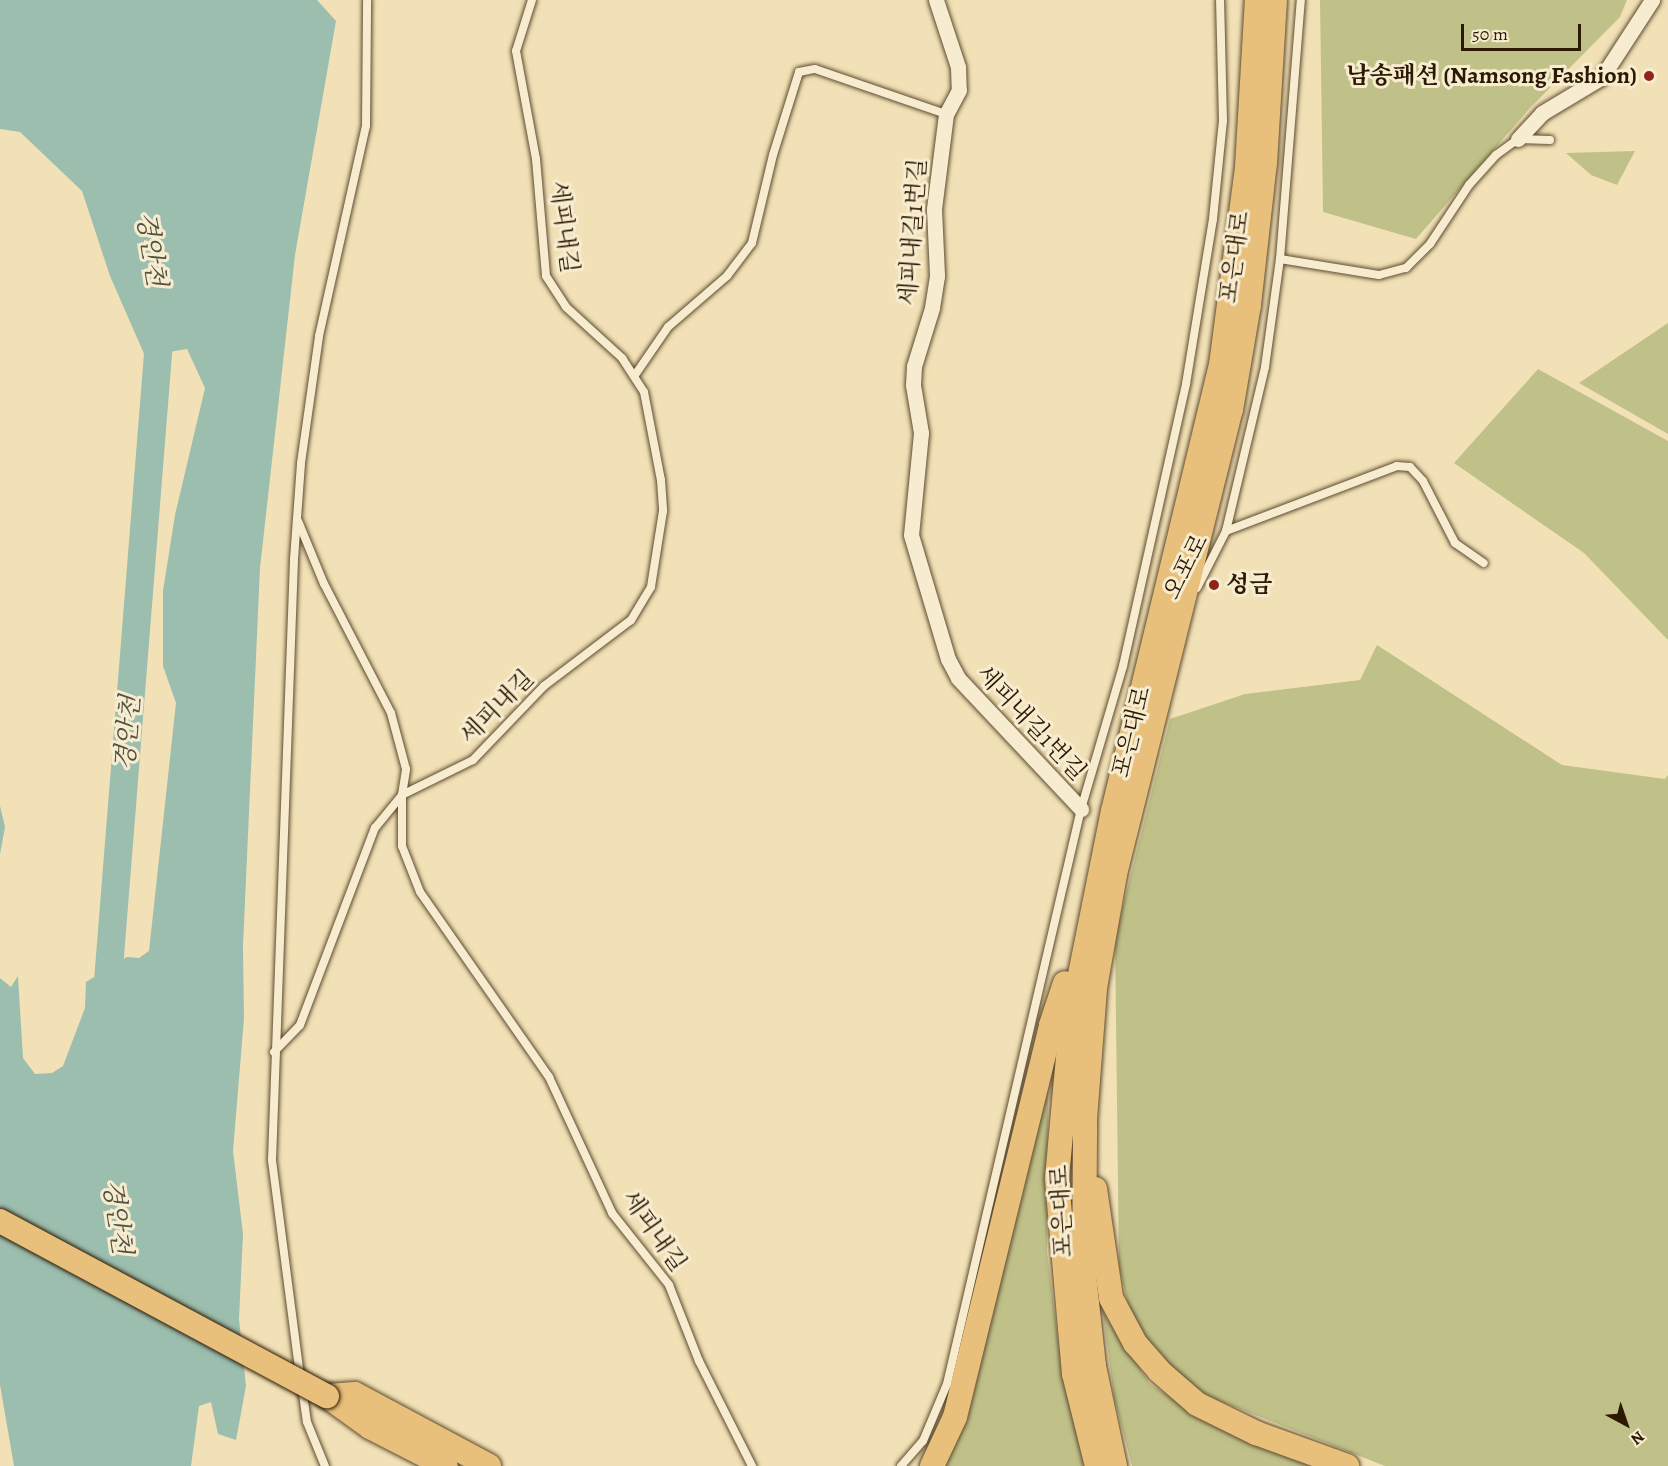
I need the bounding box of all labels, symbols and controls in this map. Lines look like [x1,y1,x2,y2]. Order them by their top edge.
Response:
scale bar [1464,12,1584,50]
text: 50 m [1472,22,1508,46]
place label: 남송패션 (Namsong Fashion) [1346,62,1637,90]
marker: 남송패션 (Namsong Fashion) [1642,69,1656,83]
street label: 세피내길1번길 [893,158,933,306]
street label: 세피내길 [544,179,584,275]
water label: 경안천 [130,209,172,289]
street label: 포은대로 [1214,209,1256,305]
street label: 오포로 [1157,529,1215,605]
place label: 성금 [1226,571,1272,599]
marker: 성금 [1207,578,1221,592]
street label: 세피내길1번길 [970,659,1092,787]
street label: 세피내길 [454,664,540,750]
street label: 포은대로 [1107,684,1157,780]
water label: 경안천 [109,694,147,772]
street label: 포은대로 [1045,1164,1079,1258]
water label: 경안천 [96,1178,138,1256]
street label: 세피내길 [616,1185,692,1277]
north arrow [1596,1394,1656,1454]
text: N [1626,1426,1649,1450]

